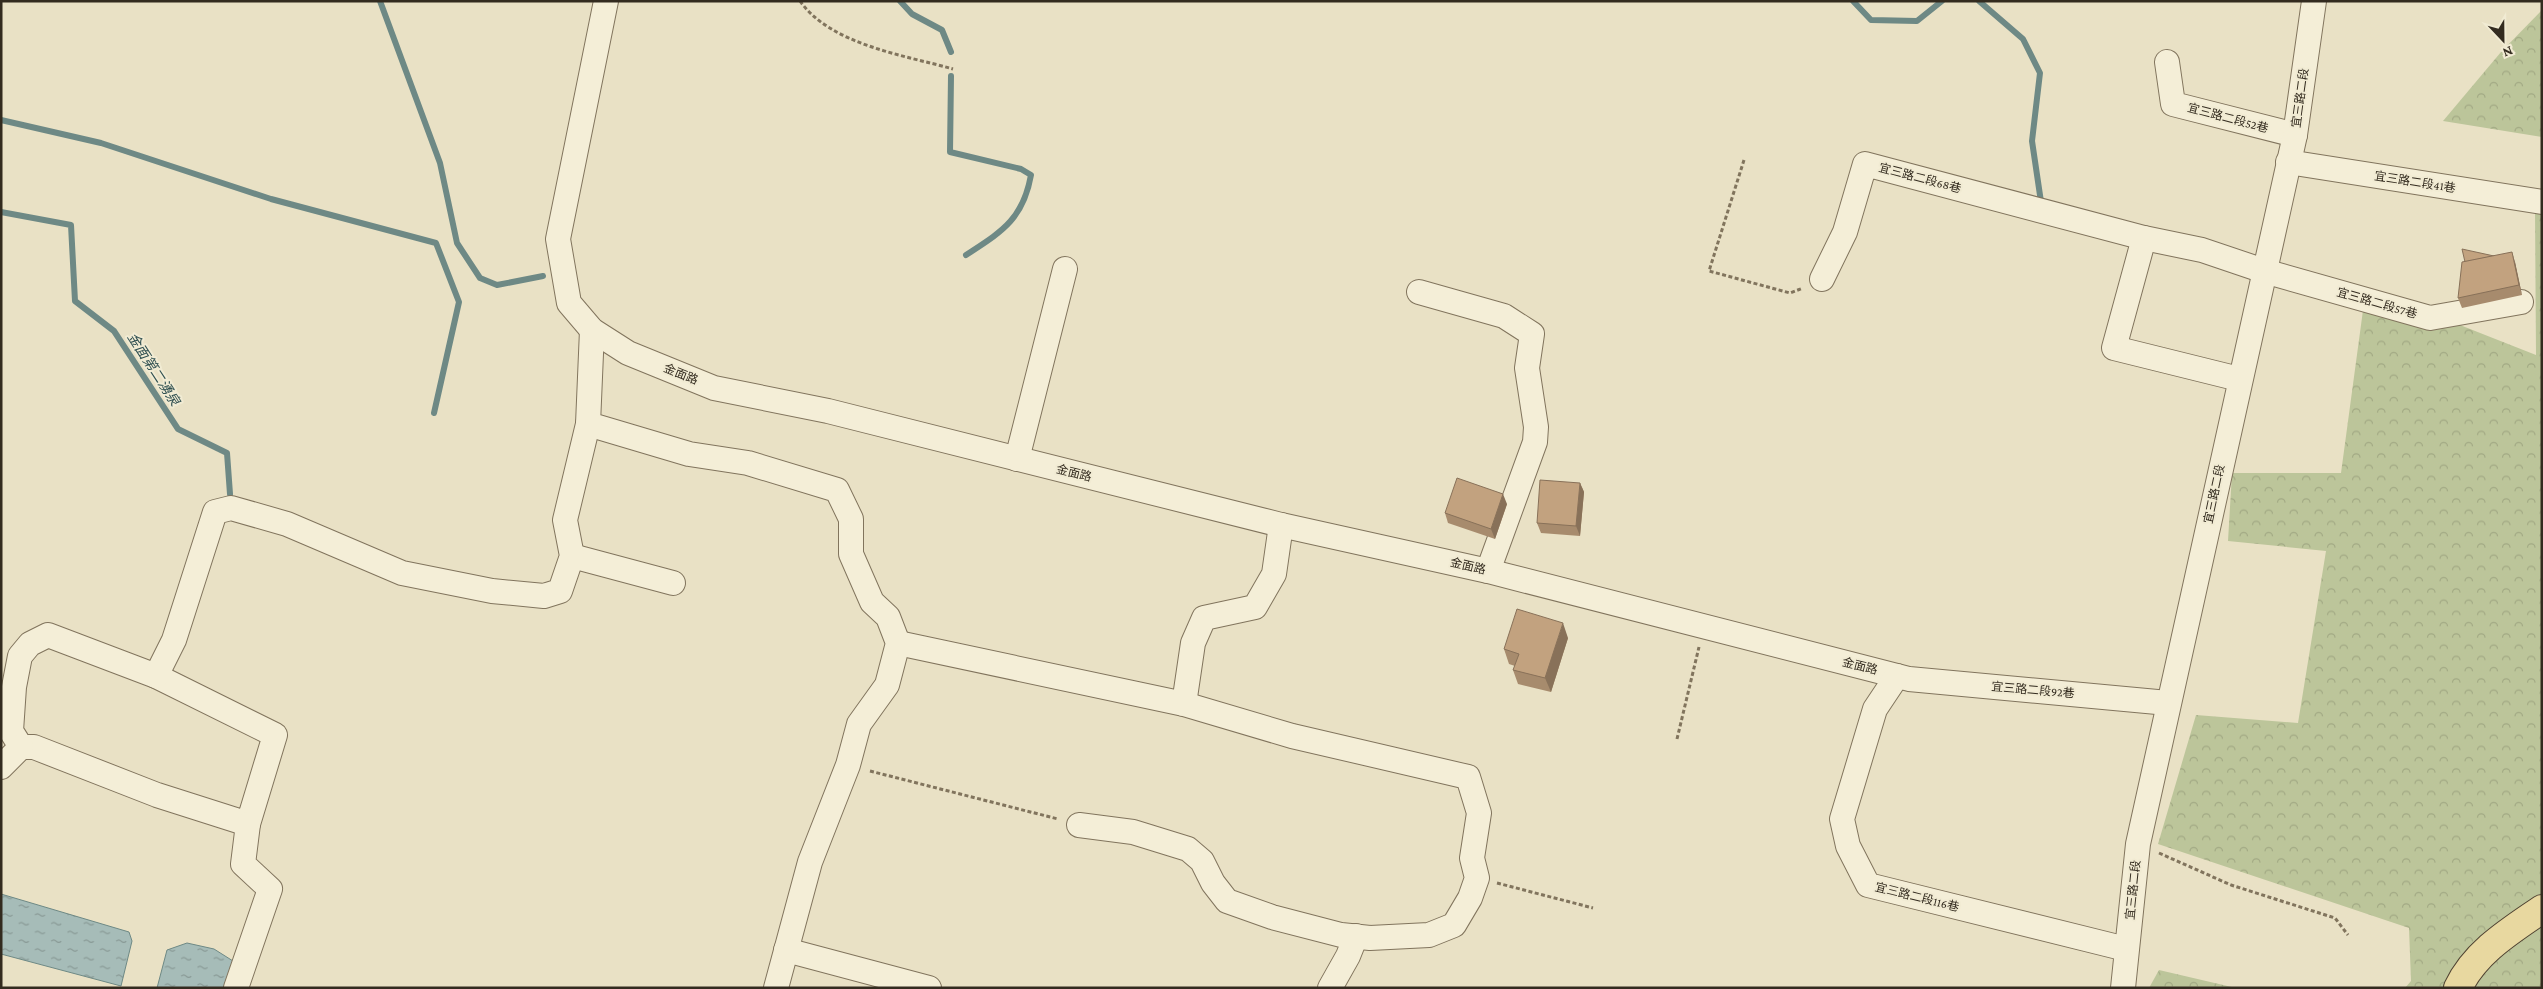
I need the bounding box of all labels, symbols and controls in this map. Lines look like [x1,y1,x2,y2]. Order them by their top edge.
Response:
north arrow [2478,15,2528,65]
text: N [2500,43,2515,61]
street label: 宜三路二段 [2289,67,2311,129]
street label: 宜三路二段52巷 [2186,100,2270,136]
street label: 宜三路二段68巷 [1877,160,1963,196]
street label: 宜三路二段41巷 [2373,169,2457,195]
street label: 宜三路二段57巷 [2335,285,2419,321]
water label: 金面第二湧泉 [124,329,184,409]
street label: 金面路 [662,361,700,387]
street label: 金面路 [1055,462,1093,484]
street label: 宜三路二段 [2201,463,2227,525]
street label: 金面路 [1449,555,1487,577]
street label: 金面路 [1841,655,1879,677]
street label: 宜三路二段92巷 [1991,679,2075,701]
street label: 宜三路二段 [2123,859,2143,921]
street label: 宜三路二段116巷 [1874,880,1960,914]

